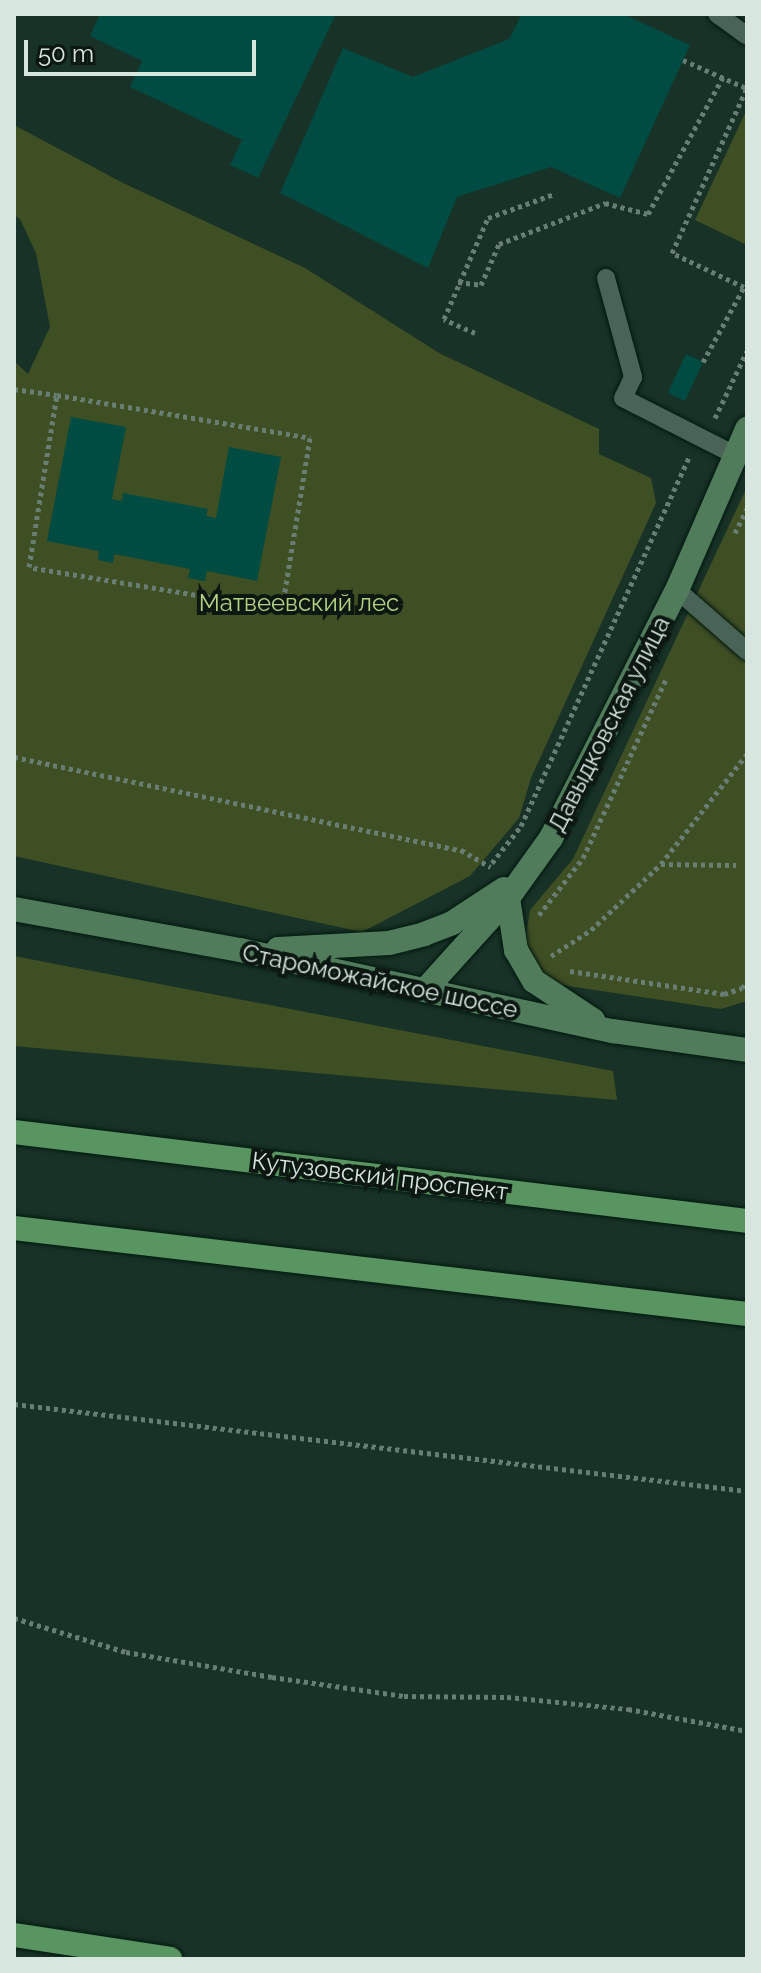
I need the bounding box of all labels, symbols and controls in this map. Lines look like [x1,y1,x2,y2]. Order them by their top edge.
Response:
scale bar [28,24,260,74]
text: 50 m [38,39,94,68]
park label: Матвеевский лес [199,589,399,617]
street label: Давыдковская улица [542,611,676,837]
street label: Староможайское шоссе [240,938,520,1024]
street label: Кутузовский проспект [250,1146,510,1206]

